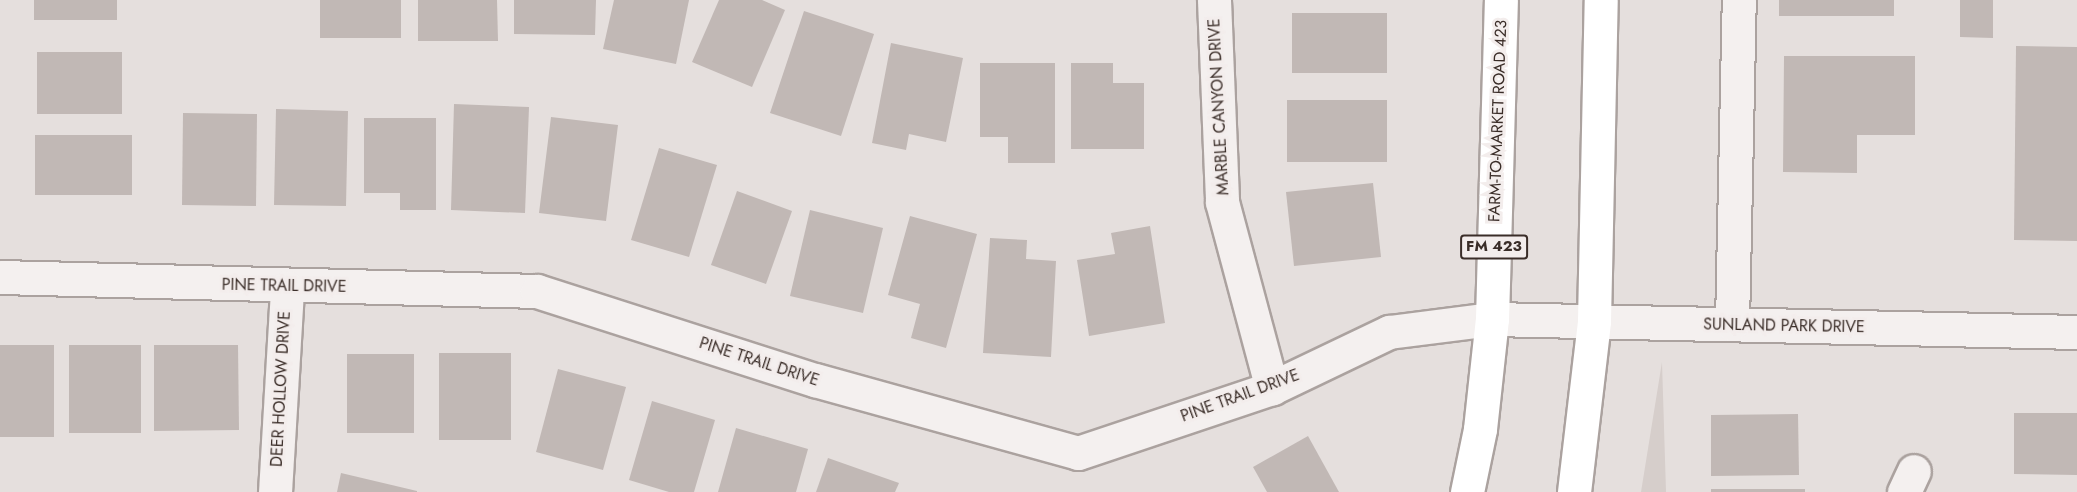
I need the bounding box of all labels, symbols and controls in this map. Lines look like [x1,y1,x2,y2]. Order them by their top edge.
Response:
street label: MARBLE CANYON DRIVE [1205,18,1233,196]
street label: FARM-TO-MARKET ROAD 423 [1485,20,1511,222]
road number: FM 423 [1460,235,1528,259]
street label: PINE TRAIL DRIVE [221,275,347,297]
street label: DEER HOLLOW DRIVE [267,311,295,467]
street label: SUNLAND PARK DRIVE [1703,315,1865,337]
street label: PINE TRAIL DRIVE [697,334,821,390]
street label: PINE TRAIL DRIVE [1178,366,1302,426]

